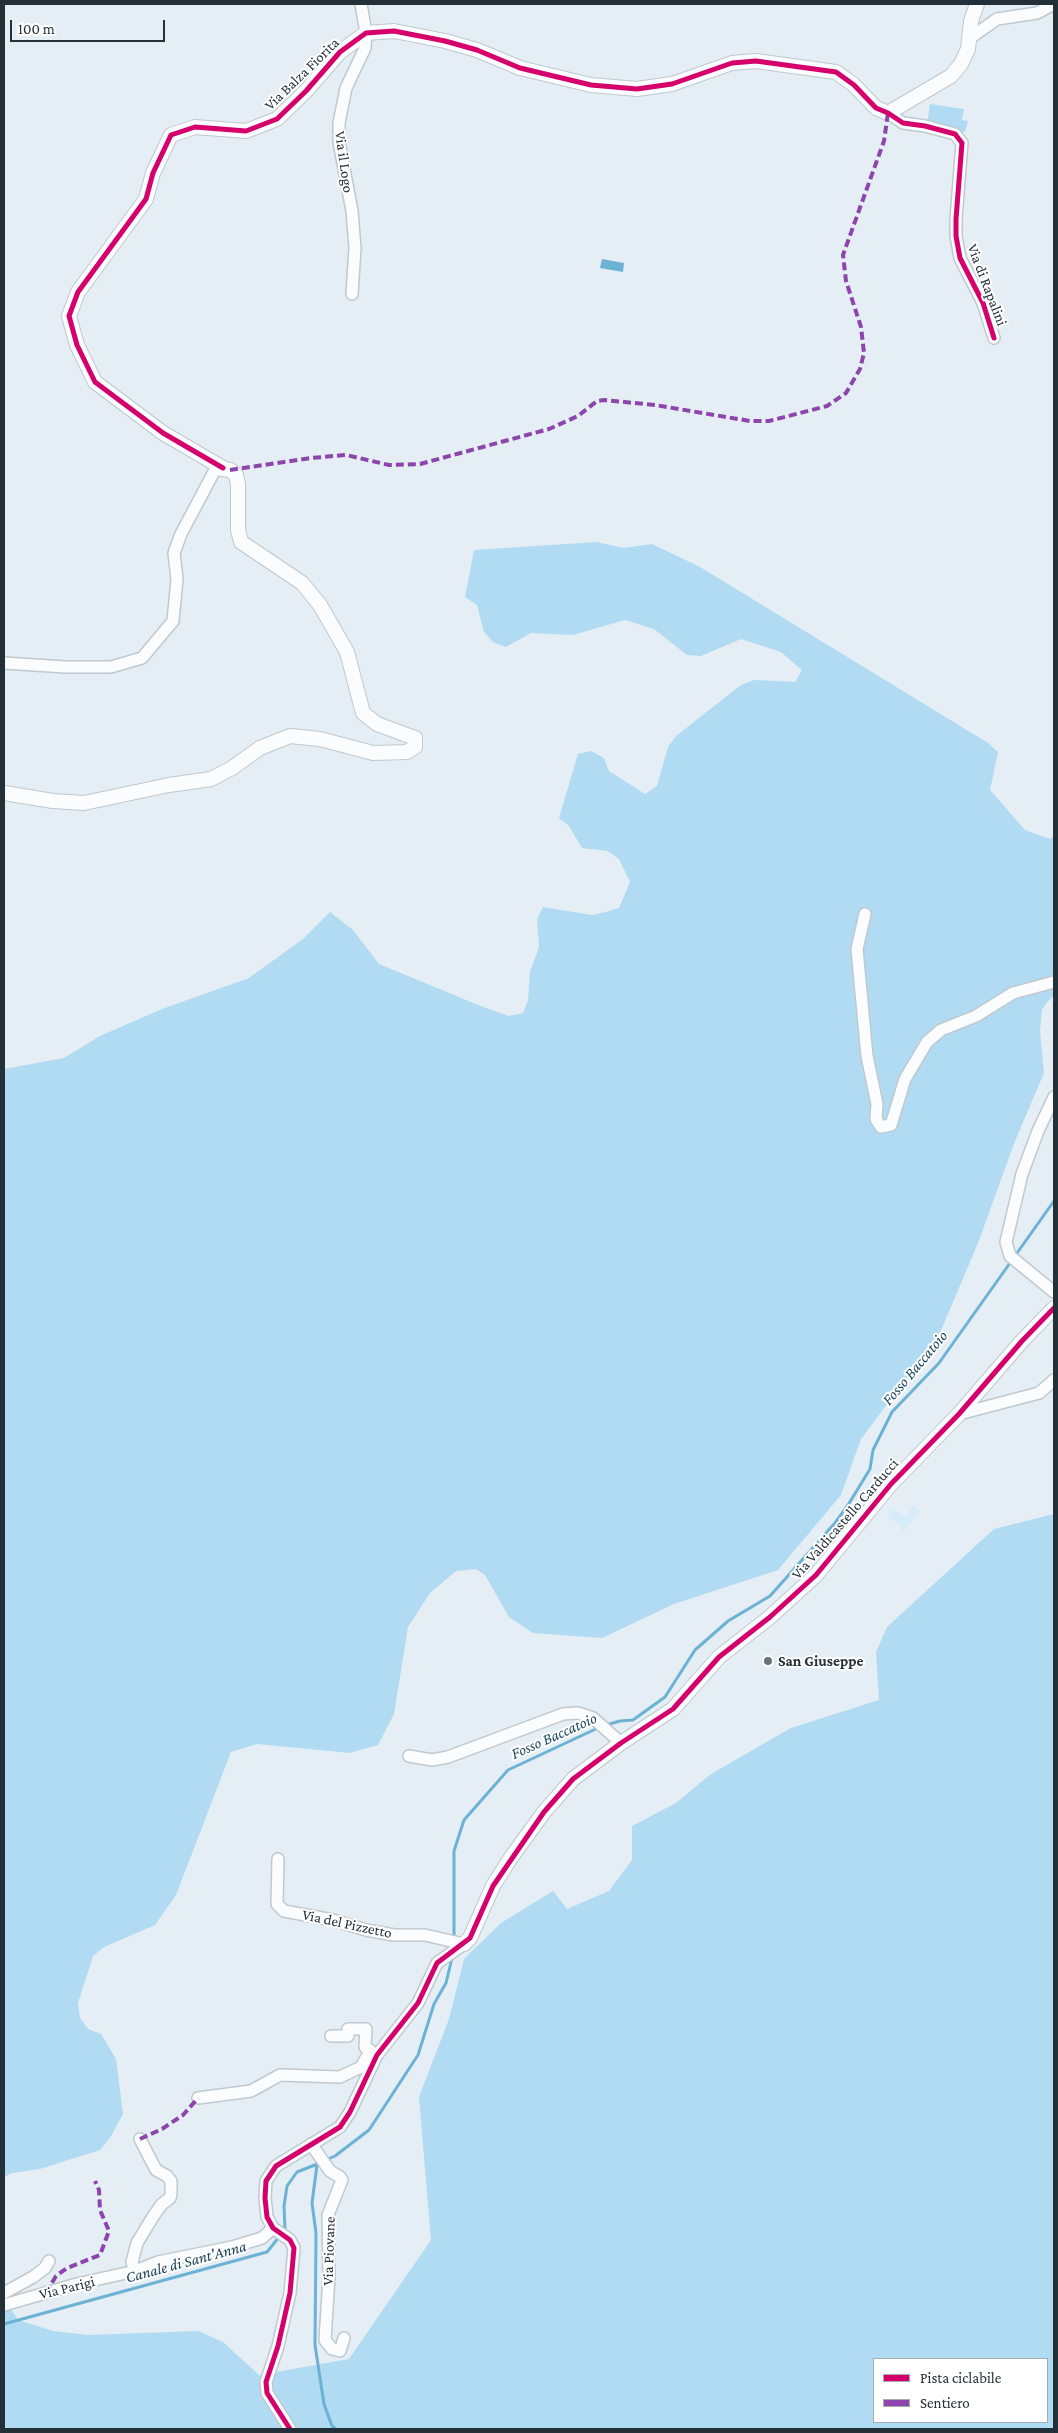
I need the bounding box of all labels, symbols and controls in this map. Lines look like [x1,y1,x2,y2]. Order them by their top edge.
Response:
scale bar [12,10,168,42]
text: 100 m [18,21,55,37]
street label: Via Balza Fiorita [261,34,343,114]
street label: Via il Logo [331,130,357,194]
street label: Via di Rapalini [963,241,1011,329]
water label: Fosso Baccatoio [878,1327,952,1409]
street label: Via Valdicastello Carducci [788,1455,902,1583]
place label: San Giuseppe [778,1652,863,1670]
marker: San Giuseppe [762,1655,774,1667]
water label: Fosso Baccatoio [508,1709,600,1763]
street label: Via del Pizzetto [300,1906,394,1942]
street label: Via Piovane [319,2216,339,2286]
water label: Canale di Sant'Anna [123,2237,249,2287]
street label: Via Parigi [37,2272,97,2304]
legend [873,2358,1048,2423]
text: Pista ciclabile [920,2370,1001,2386]
text: Sentiero [920,2395,970,2411]

